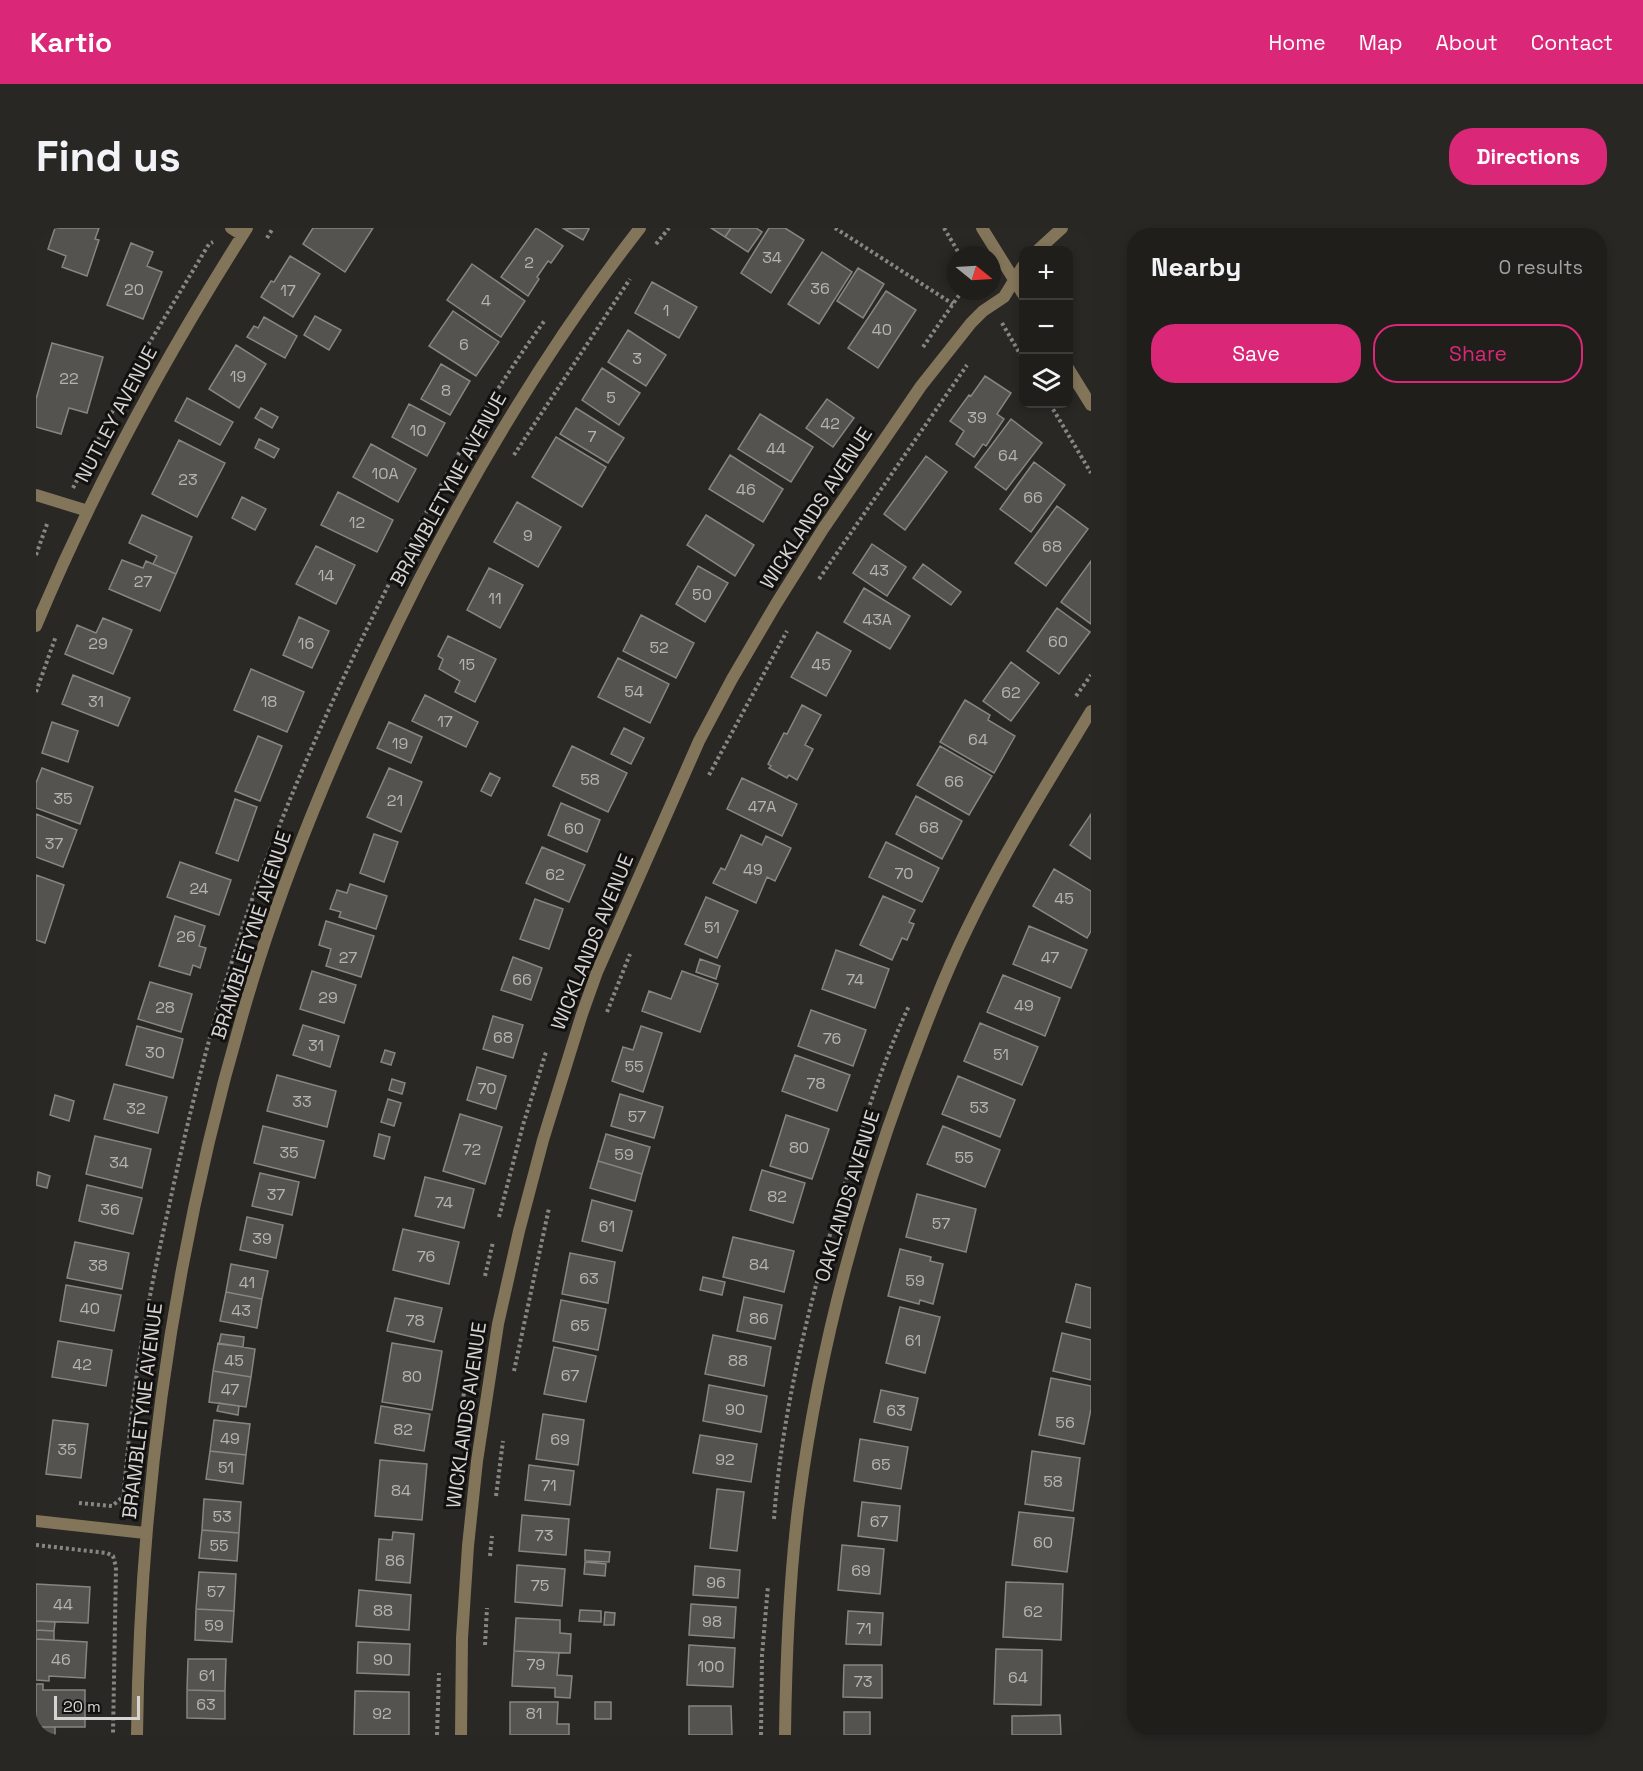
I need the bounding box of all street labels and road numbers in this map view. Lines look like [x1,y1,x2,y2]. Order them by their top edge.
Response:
street label: NUTLEY AVENUE [69,341,163,487]
street label: BRAMBLETYNE AVENUE [384,388,512,590]
street label: WICKLANDS AVENUE [754,422,878,594]
street label: BRAMBLETYNE AVENUE [205,828,297,1042]
street label: WICKLANDS AVENUE [545,850,639,1034]
street label: OAKLANDS AVENUE [809,1107,885,1285]
street label: BRAMBLETYNE AVENUE [116,1301,168,1521]
street label: WICKLANDS AVENUE [440,1320,492,1510]

